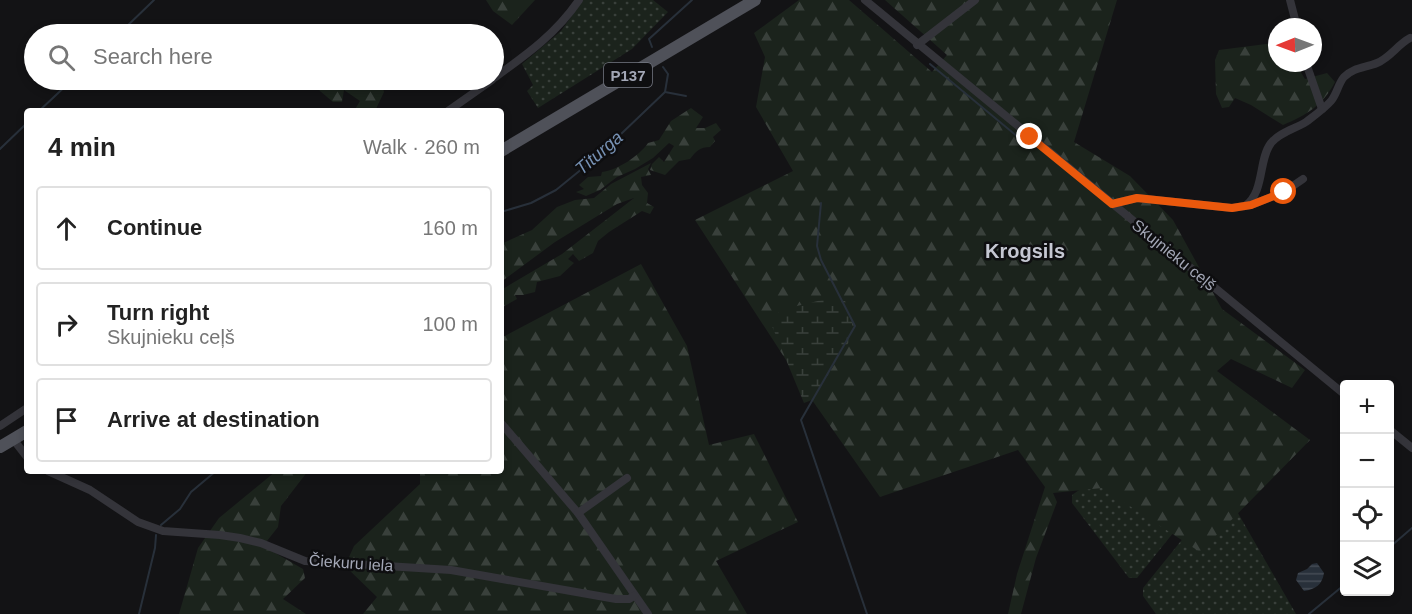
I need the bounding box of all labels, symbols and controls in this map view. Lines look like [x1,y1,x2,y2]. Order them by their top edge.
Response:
north arrow [1268,18,1322,72]
search box [24,24,504,90]
icon: search [45,41,78,74]
text: Search here [93,44,213,69]
road number: P137 [604,63,652,87]
route end [1016,123,1042,149]
water label: Titurga [571,127,627,179]
text: 4 min [48,132,116,162]
text: Walk · 260 m [363,136,480,158]
route start [1270,178,1296,204]
icon: ahead [50,212,83,245]
text: Continue [107,215,202,240]
street label: Skujnieku ceļš [1129,216,1219,294]
text: 160 m [422,217,478,239]
district label: Krogsils [985,240,1065,262]
text: Turn right [107,300,209,325]
icon: right [50,308,83,341]
text: 100 m [422,313,478,335]
text: Skujnieku ceļš [107,326,235,348]
map controls [1340,380,1394,596]
button: + [1340,380,1394,434]
icon: arrive [50,404,83,437]
text: Arrive at destination [107,407,320,432]
button: − [1340,434,1394,488]
button: locate [1340,488,1394,542]
button: layers [1340,542,1394,596]
street label: Čiekuru iela [308,551,394,574]

